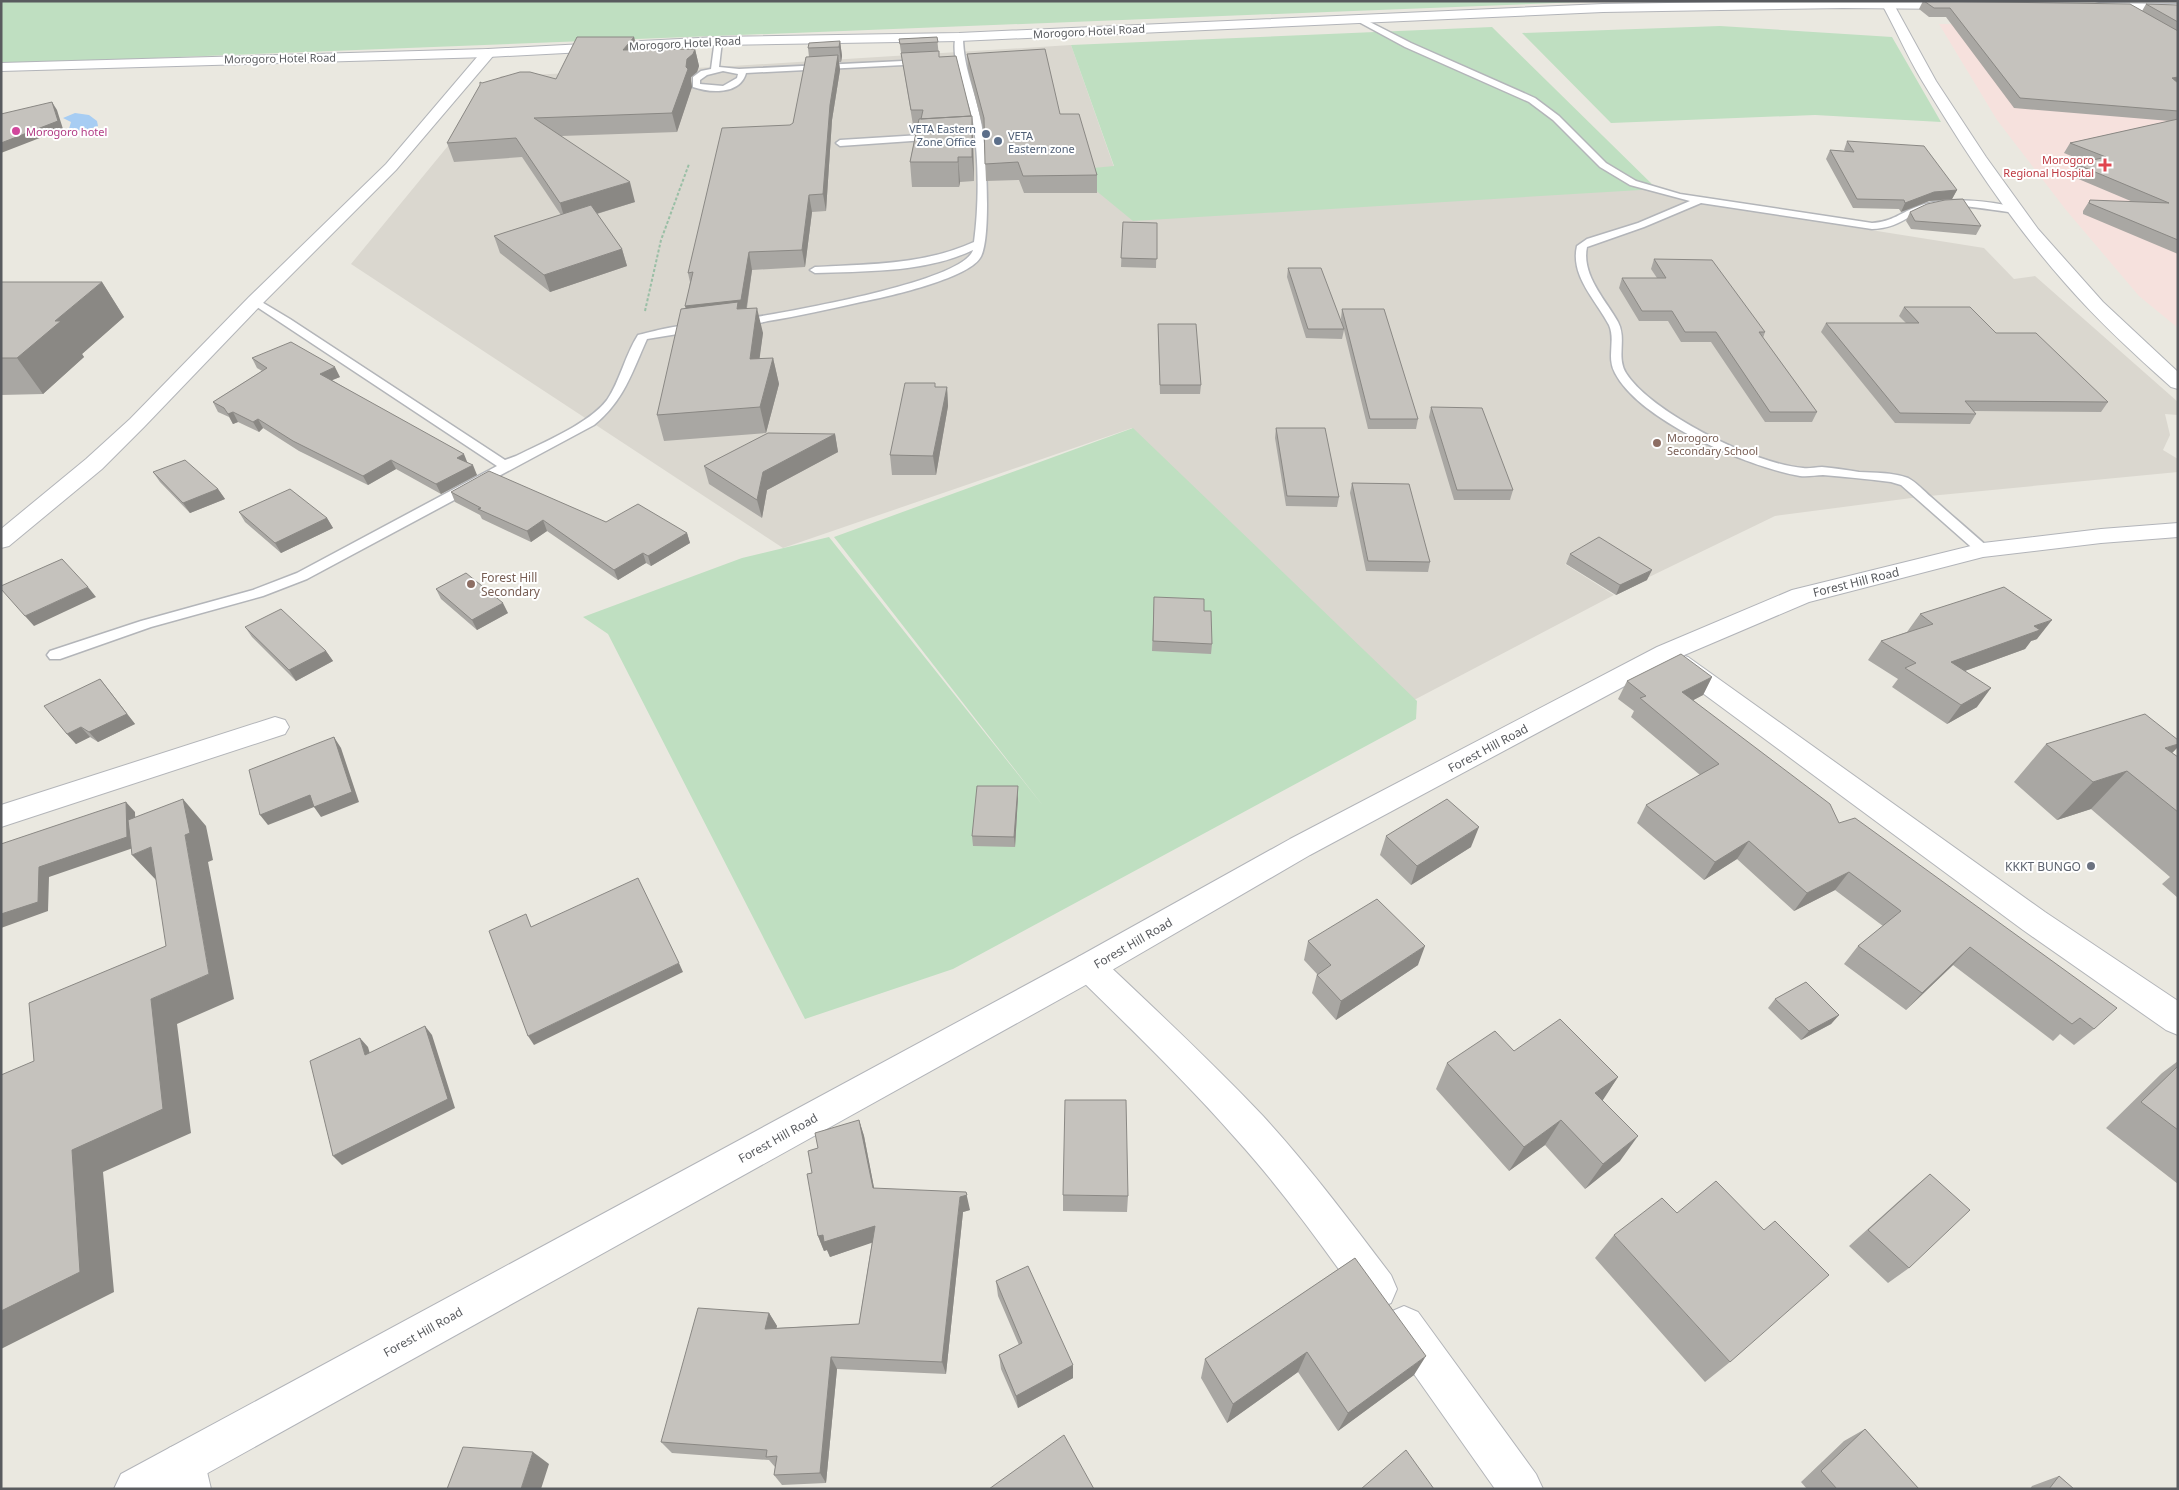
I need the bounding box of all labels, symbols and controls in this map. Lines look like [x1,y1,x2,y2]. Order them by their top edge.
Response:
street label: Morogoro Hotel Road [1033,21,1145,41]
street label: Morogoro Hotel Road [629,33,741,53]
street label: Morogoro Hotel Road [224,50,336,66]
place label: VETA Eastern Zone Office [909,121,976,149]
place label: Morogoro hotel [26,124,107,139]
marker: Morogoro hotel [10,125,22,137]
marker: VETA Eastern Zone Office [980,128,992,140]
place label: VETA Eastern zone [1008,128,1075,156]
marker: VETA Eastern zone [992,135,1004,147]
place label: Morogoro Regional Hospital [2003,152,2094,180]
marker: Morogoro Regional Hospital [2098,158,2112,172]
place label: Morogoro Secondary School [1667,430,1758,458]
marker: Morogoro Secondary School [1651,437,1663,449]
street label: Forest Hill Road [1811,563,1901,601]
place label: Forest Hill Secondary [481,569,541,600]
marker: Forest Hill Secondary [465,578,477,590]
street label: Forest Hill Road [1445,720,1531,776]
place label: KKKT BUNGO [2005,858,2081,875]
marker: KKKT BUNGO [2085,860,2097,872]
street label: Forest Hill Road [1091,914,1175,972]
street label: Forest Hill Road [735,1109,821,1167]
street label: Forest Hill Road [380,1303,466,1361]

